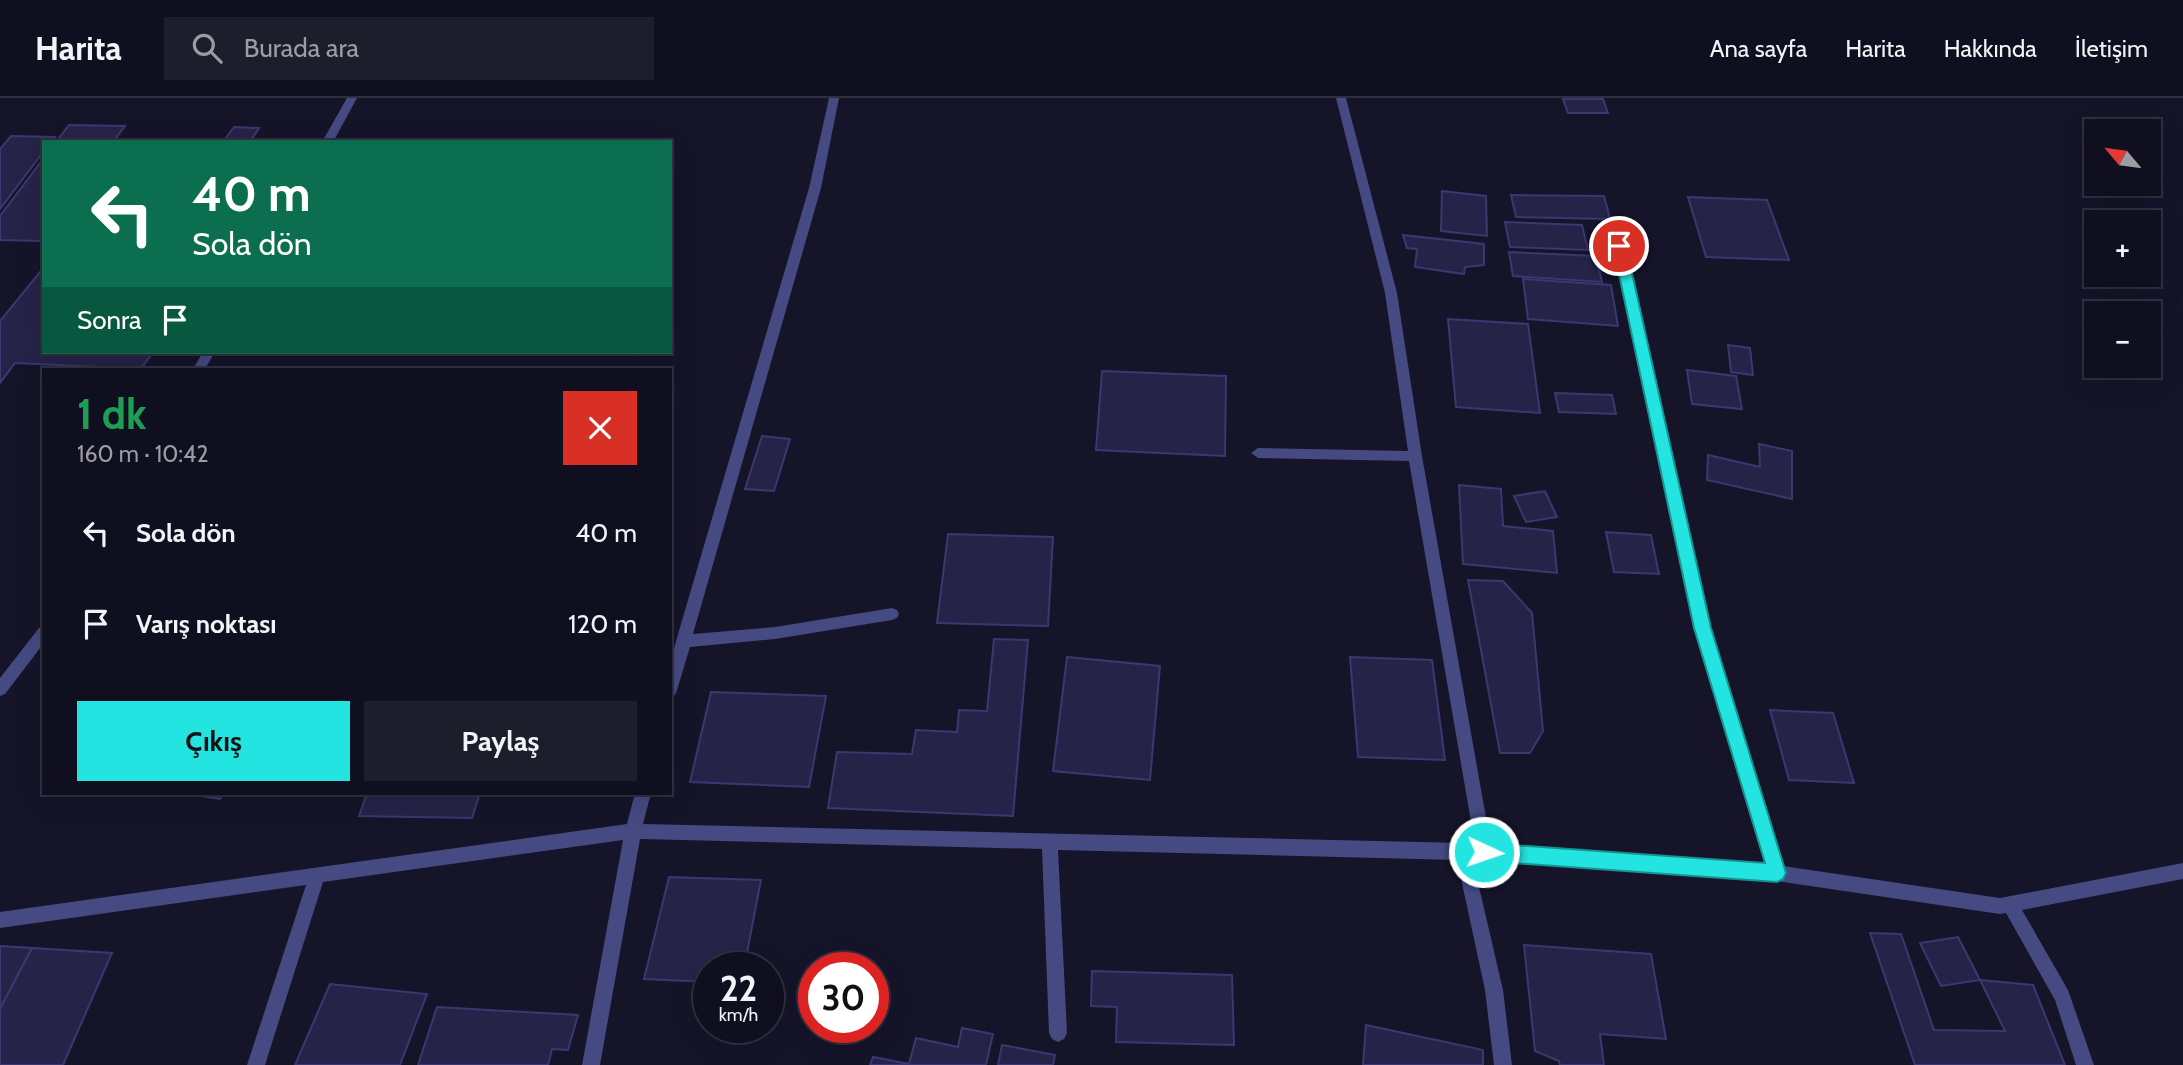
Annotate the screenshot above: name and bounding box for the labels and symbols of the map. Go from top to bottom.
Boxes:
north arrow [2084,119,2161,196]
pin [1589,216,1649,276]
position arrow [1447,815,1521,889]
speed limit sign: 30 [798,952,889,1043]

